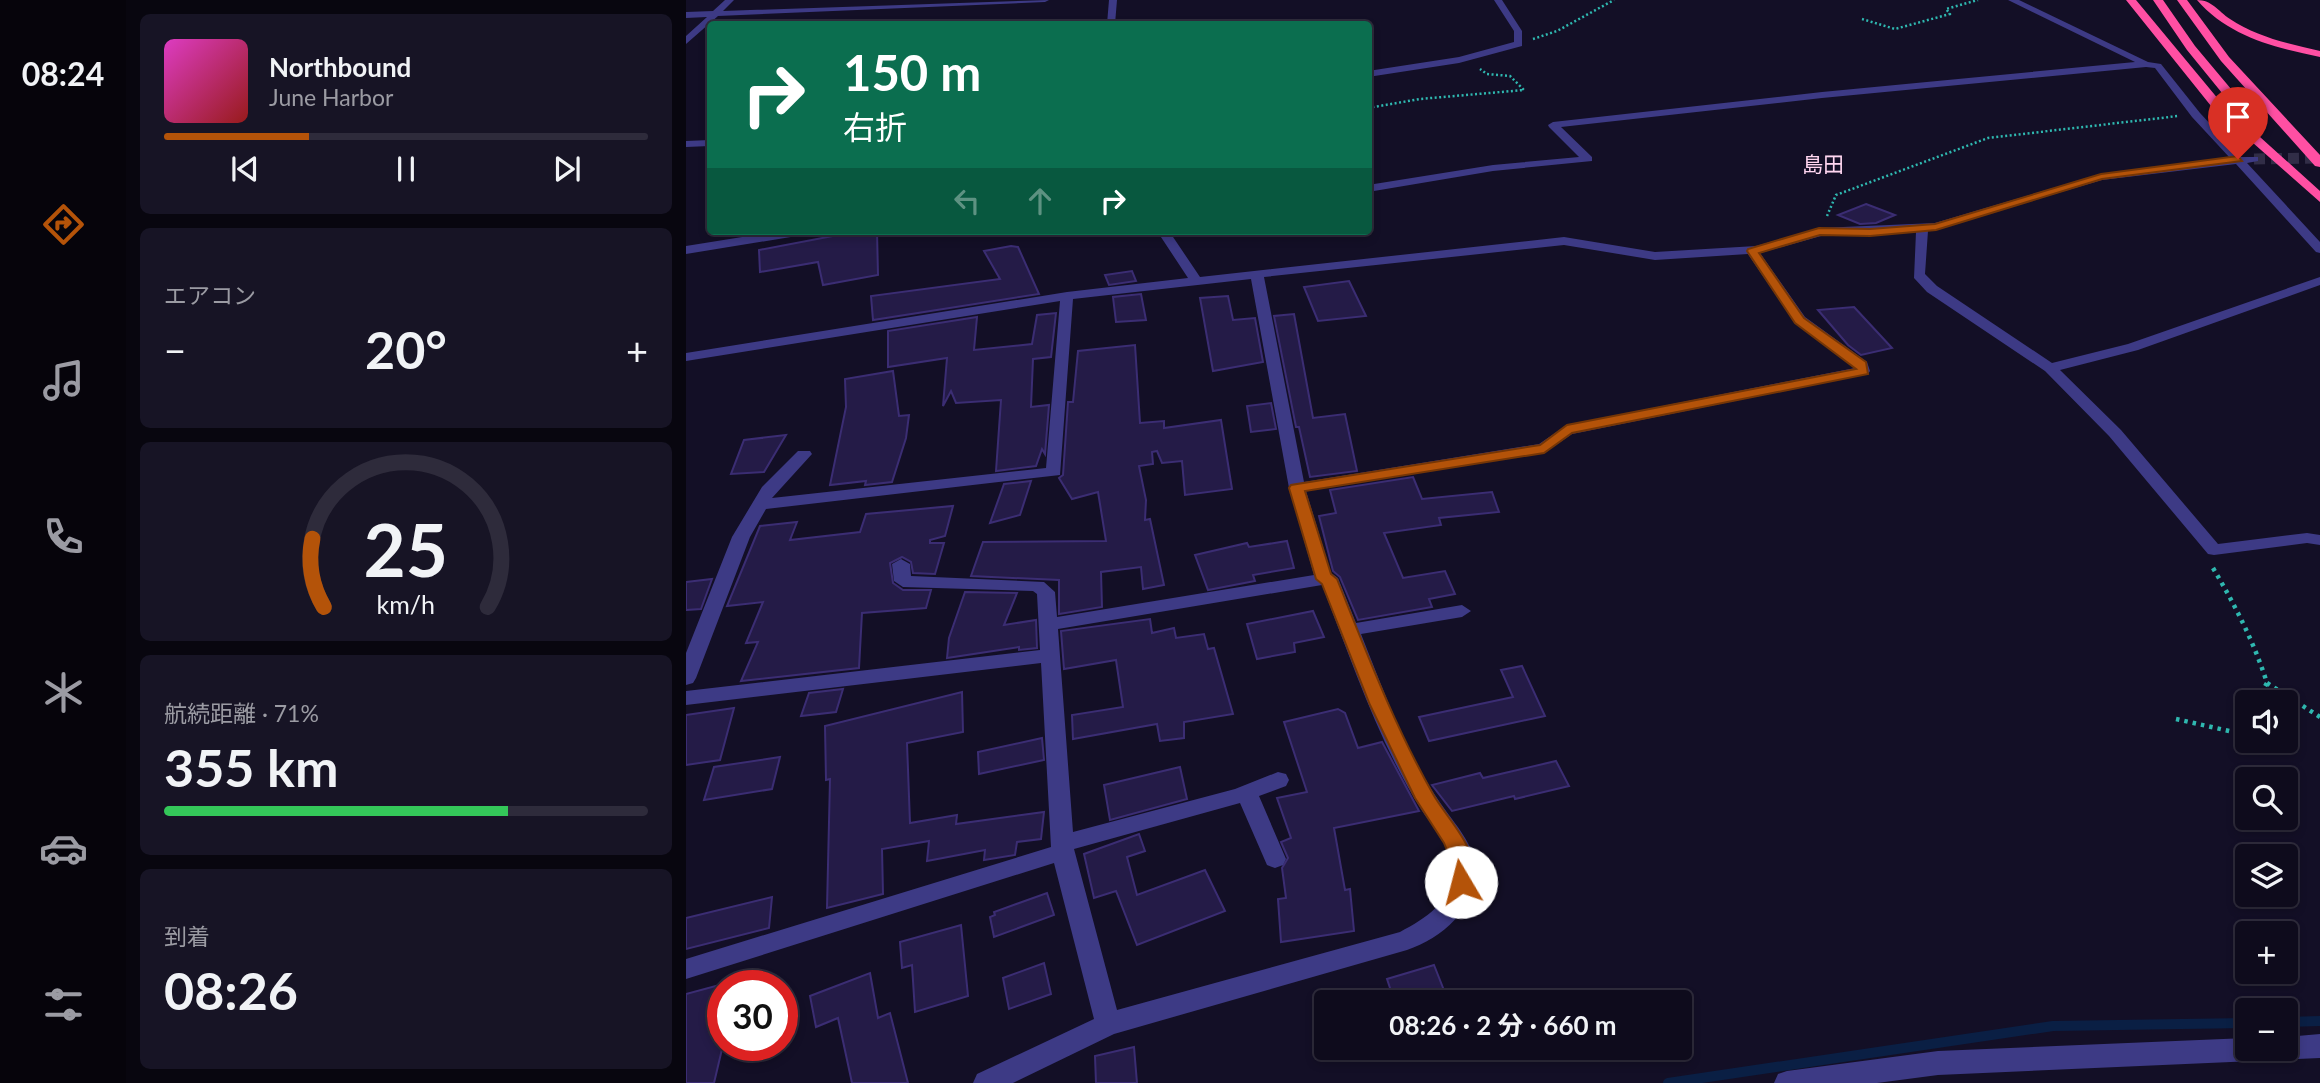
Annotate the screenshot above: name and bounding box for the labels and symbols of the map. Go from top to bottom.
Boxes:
pin [2208,87,2268,159]
district label: 島田 [1802,151,1844,176]
position arrow [1424,845,1498,919]
speed limit sign: 30 [707,970,798,1061]

